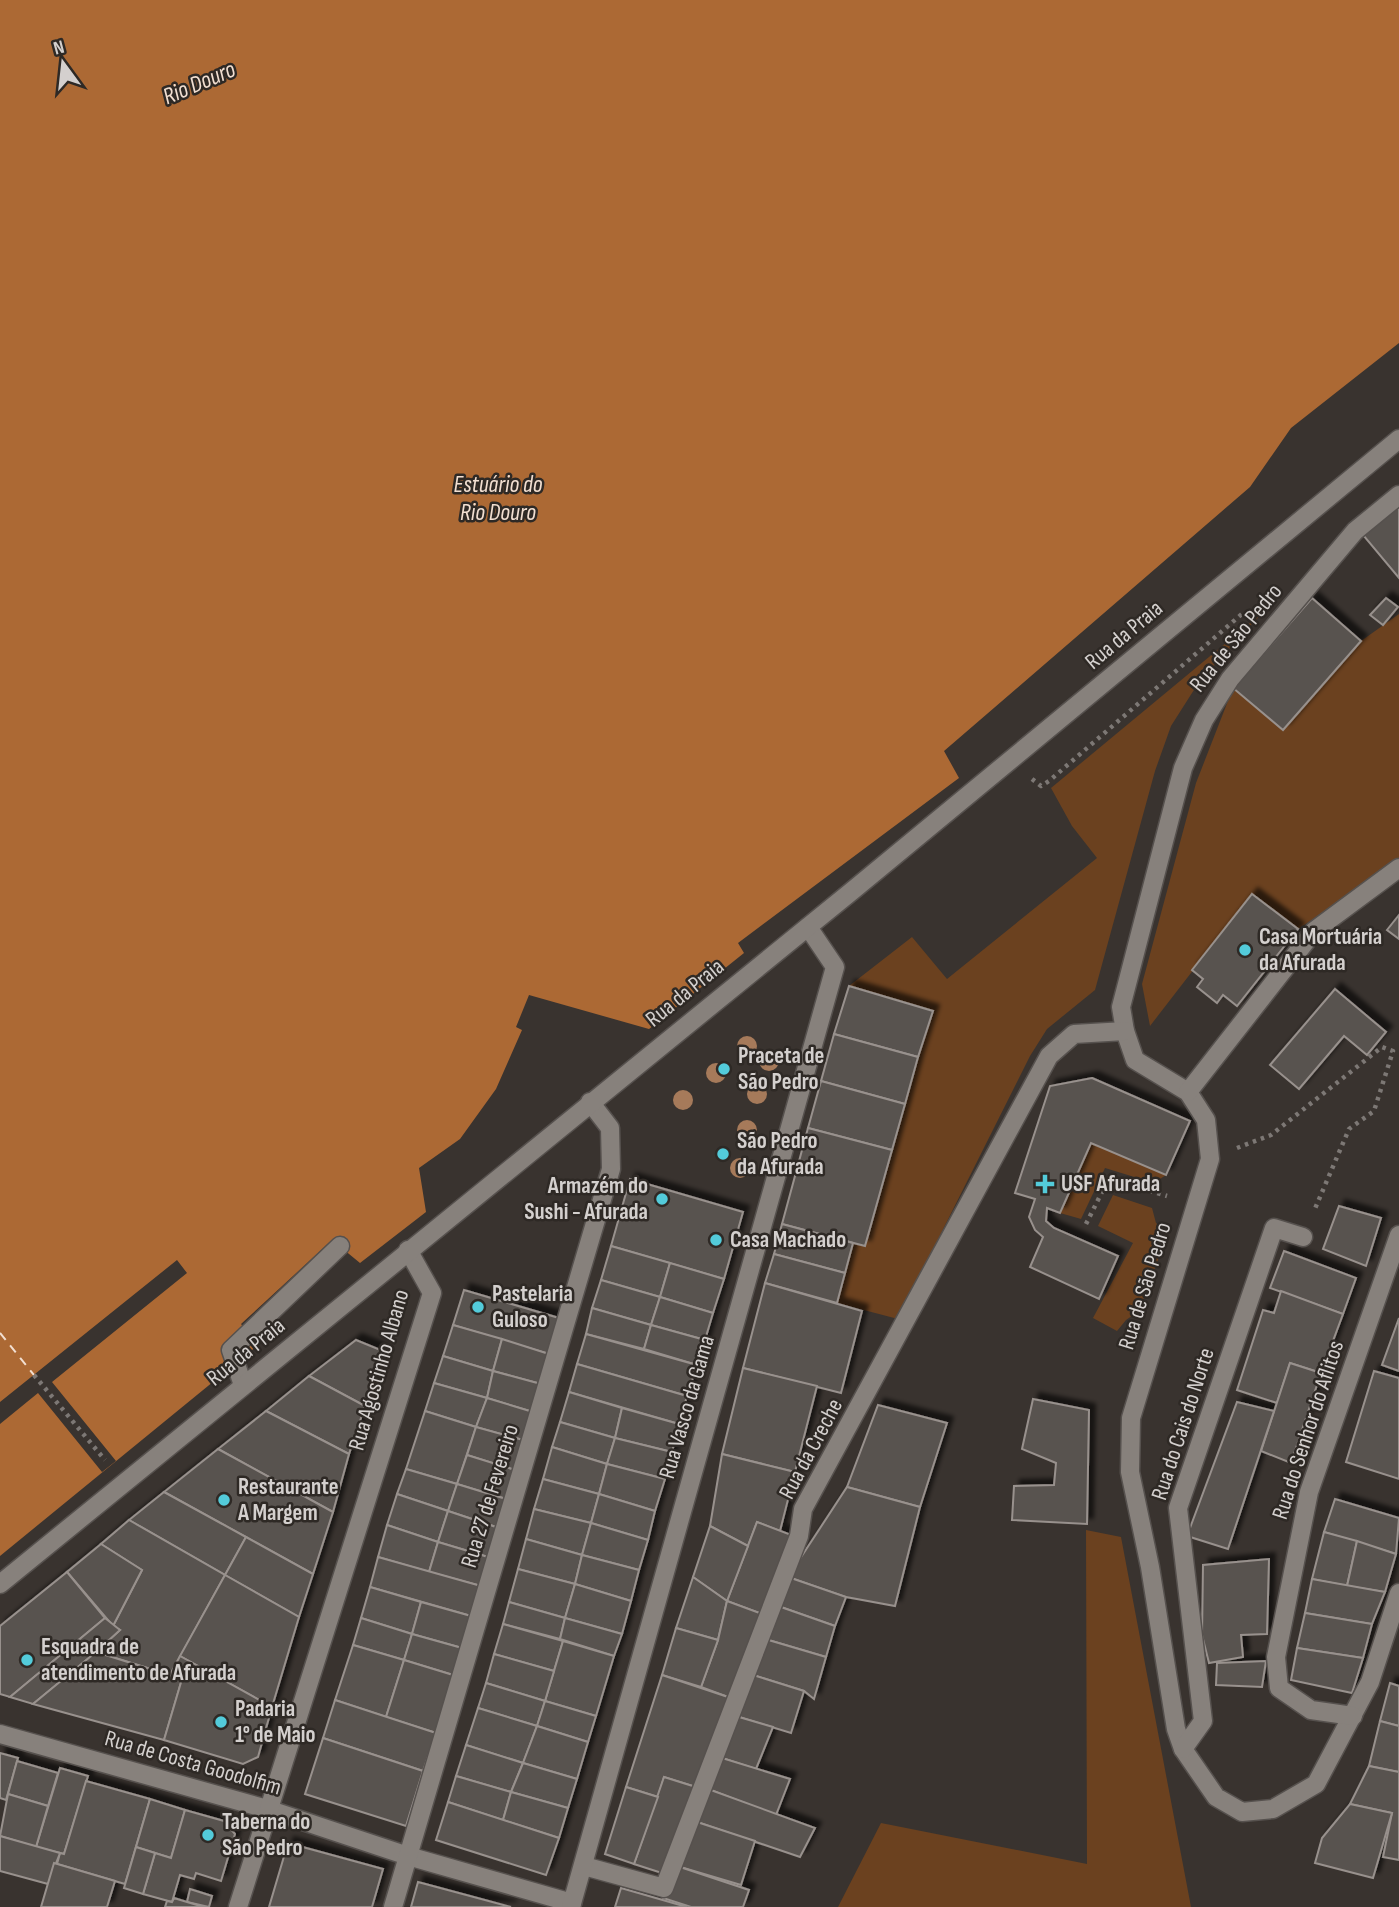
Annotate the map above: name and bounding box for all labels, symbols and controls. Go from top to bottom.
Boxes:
north arrow [28,28,98,98]
text: N [51,36,67,60]
water label: Rio Douro [158,55,240,111]
water label: Estuário do Rio Douro [453,470,543,527]
street label: Rua de São Pedro [1184,578,1288,698]
street label: Rua da Praia [1079,594,1169,676]
place label: Casa Mortuária da Afurada [1259,923,1382,977]
marker: Casa Mortuária da Afurada [1237,942,1253,958]
street label: Rua da Praia [640,953,730,1033]
place label: Praceta de São Pedro [738,1042,824,1096]
marker: Praceta de São Pedro [716,1061,732,1077]
place label: São Pedro da Afurada [737,1127,824,1181]
marker: São Pedro da Afurada [715,1146,731,1162]
place label: USF Afurada [1061,1170,1160,1198]
place label: Armazém do Sushi - Afurada [524,1172,648,1226]
marker: USF Afurada [1035,1174,1055,1194]
marker: Armazém do Sushi - Afurada [654,1191,670,1207]
street label: Rua de São Pedro [1112,1219,1178,1353]
place label: Casa Machado [730,1226,846,1254]
marker: Casa Machado [708,1232,724,1248]
place label: Pastelaria Guloso [492,1280,573,1334]
street label: Rua Agostinho Albano [343,1286,415,1454]
marker: Pastelaria Guloso [470,1299,486,1315]
street label: Rua da Praia [201,1312,291,1392]
street label: Rua Vasco da Gama [653,1332,721,1482]
street label: Rua do Senhor do Aflitos [1266,1337,1350,1523]
street label: Rua do Cais do Norte [1145,1344,1221,1504]
street label: Rua da Creche [773,1394,849,1504]
street label: Rua 27 de Fevereiro [455,1421,525,1571]
place label: Restaurante A Margem [237,1473,339,1527]
marker: Restaurante A Margem [216,1492,232,1508]
place label: Esquadra de atendimento de Afurada [41,1633,236,1687]
marker: Esquadra de atendimento de Afurada [19,1652,35,1668]
place label: Padaria 1° de Maio [235,1695,316,1749]
marker: Padaria 1° de Maio [213,1714,229,1730]
street label: Rua de Costa Goodolfim [102,1724,284,1802]
place label: Taberna do São Pedro [222,1808,310,1862]
marker: Taberna do São Pedro [200,1827,216,1843]

